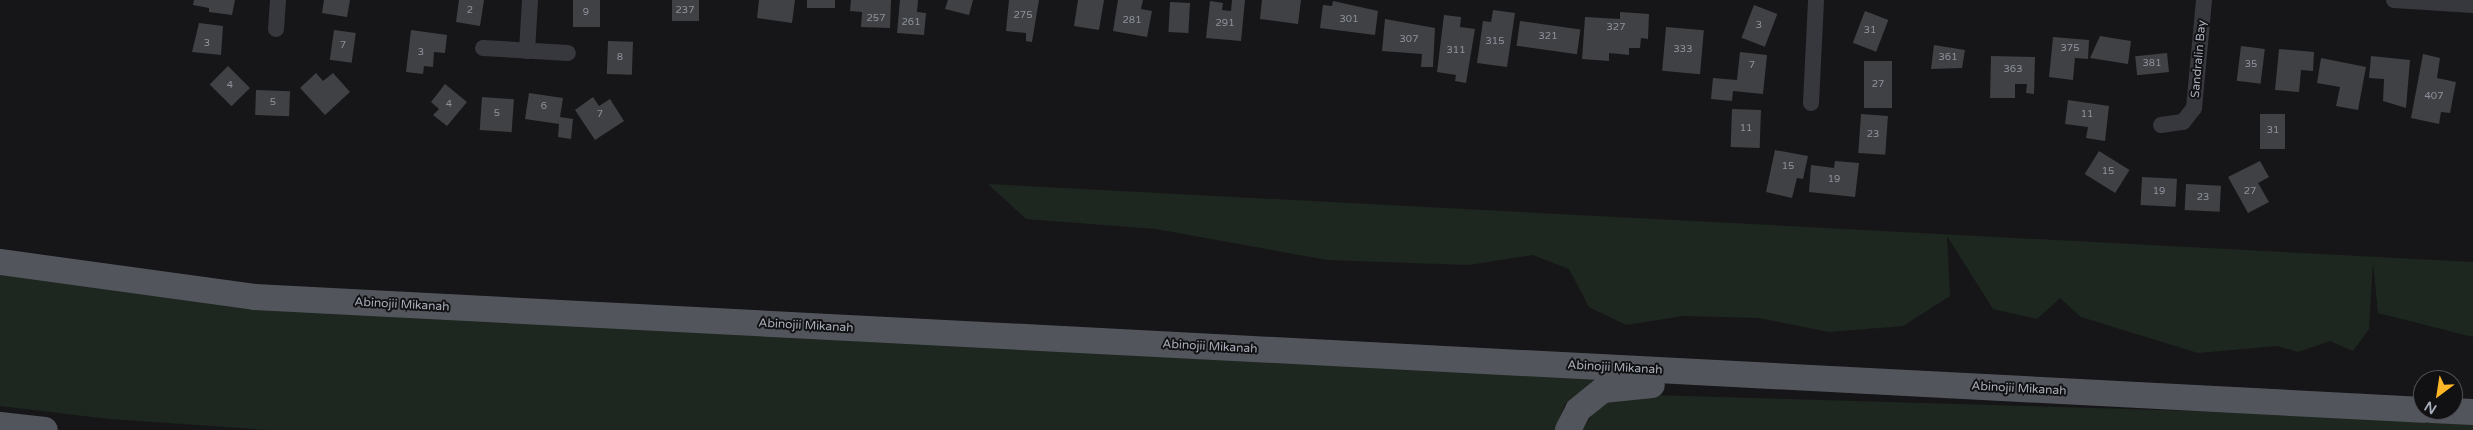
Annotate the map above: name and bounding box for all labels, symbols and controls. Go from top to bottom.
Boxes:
house number: 2 [467,5,473,17]
house number: 237 [676,5,694,17]
house number: 9 [583,7,589,19]
house number: 275 [1014,10,1032,22]
house number: 257 [867,13,885,25]
house number: 301 [1340,14,1358,26]
house number: 281 [1123,15,1141,27]
house number: 261 [902,17,920,29]
house number: 291 [1216,18,1234,30]
street label: Sandralin Bay [2188,19,2210,99]
house number: 3 [1756,20,1762,32]
house number: 327 [1607,22,1625,34]
house number: 31 [1864,25,1876,37]
house number: 321 [1539,31,1557,43]
house number: 307 [1400,34,1418,46]
house number: 315 [1486,36,1504,48]
house number: 3 [204,38,210,50]
house number: 7 [340,40,346,52]
house number: 375 [2061,43,2079,55]
house number: 333 [1674,44,1692,56]
house number: 311 [1447,45,1465,57]
house number: 3 [418,47,424,59]
house number: 8 [617,52,623,64]
house number: 361 [1939,52,1957,64]
house number: 381 [2143,58,2161,70]
house number: 35 [2245,59,2257,71]
house number: 7 [1749,60,1755,72]
house number: 363 [2004,64,2022,76]
house number: 27 [1872,79,1884,91]
house number: 4 [227,80,233,92]
house number: 407 [2425,91,2443,103]
house number: 5 [270,97,276,109]
house number: 4 [446,99,452,111]
house number: 6 [541,101,547,113]
house number: 5 [494,108,500,120]
house number: 7 [597,109,603,121]
house number: 11 [2081,109,2093,121]
house number: 11 [1740,123,1752,135]
house number: 31 [2267,125,2279,137]
house number: 23 [1867,129,1879,141]
house number: 15 [1782,161,1794,173]
house number: 15 [2102,166,2114,178]
house number: 19 [1828,174,1840,186]
house number: 19 [2153,186,2165,198]
house number: 27 [2244,186,2256,198]
house number: 23 [2197,192,2209,204]
street label: Abinojii Mikanah [354,295,450,315]
street label: Abinojii Mikanah [758,316,854,336]
street label: Abinojii Mikanah [1162,337,1258,357]
street label: Abinojii Mikanah [1567,358,1663,378]
north arrow [2413,370,2463,420]
street label: Abinojii Mikanah [1971,379,2067,399]
text: N [2421,397,2440,418]

